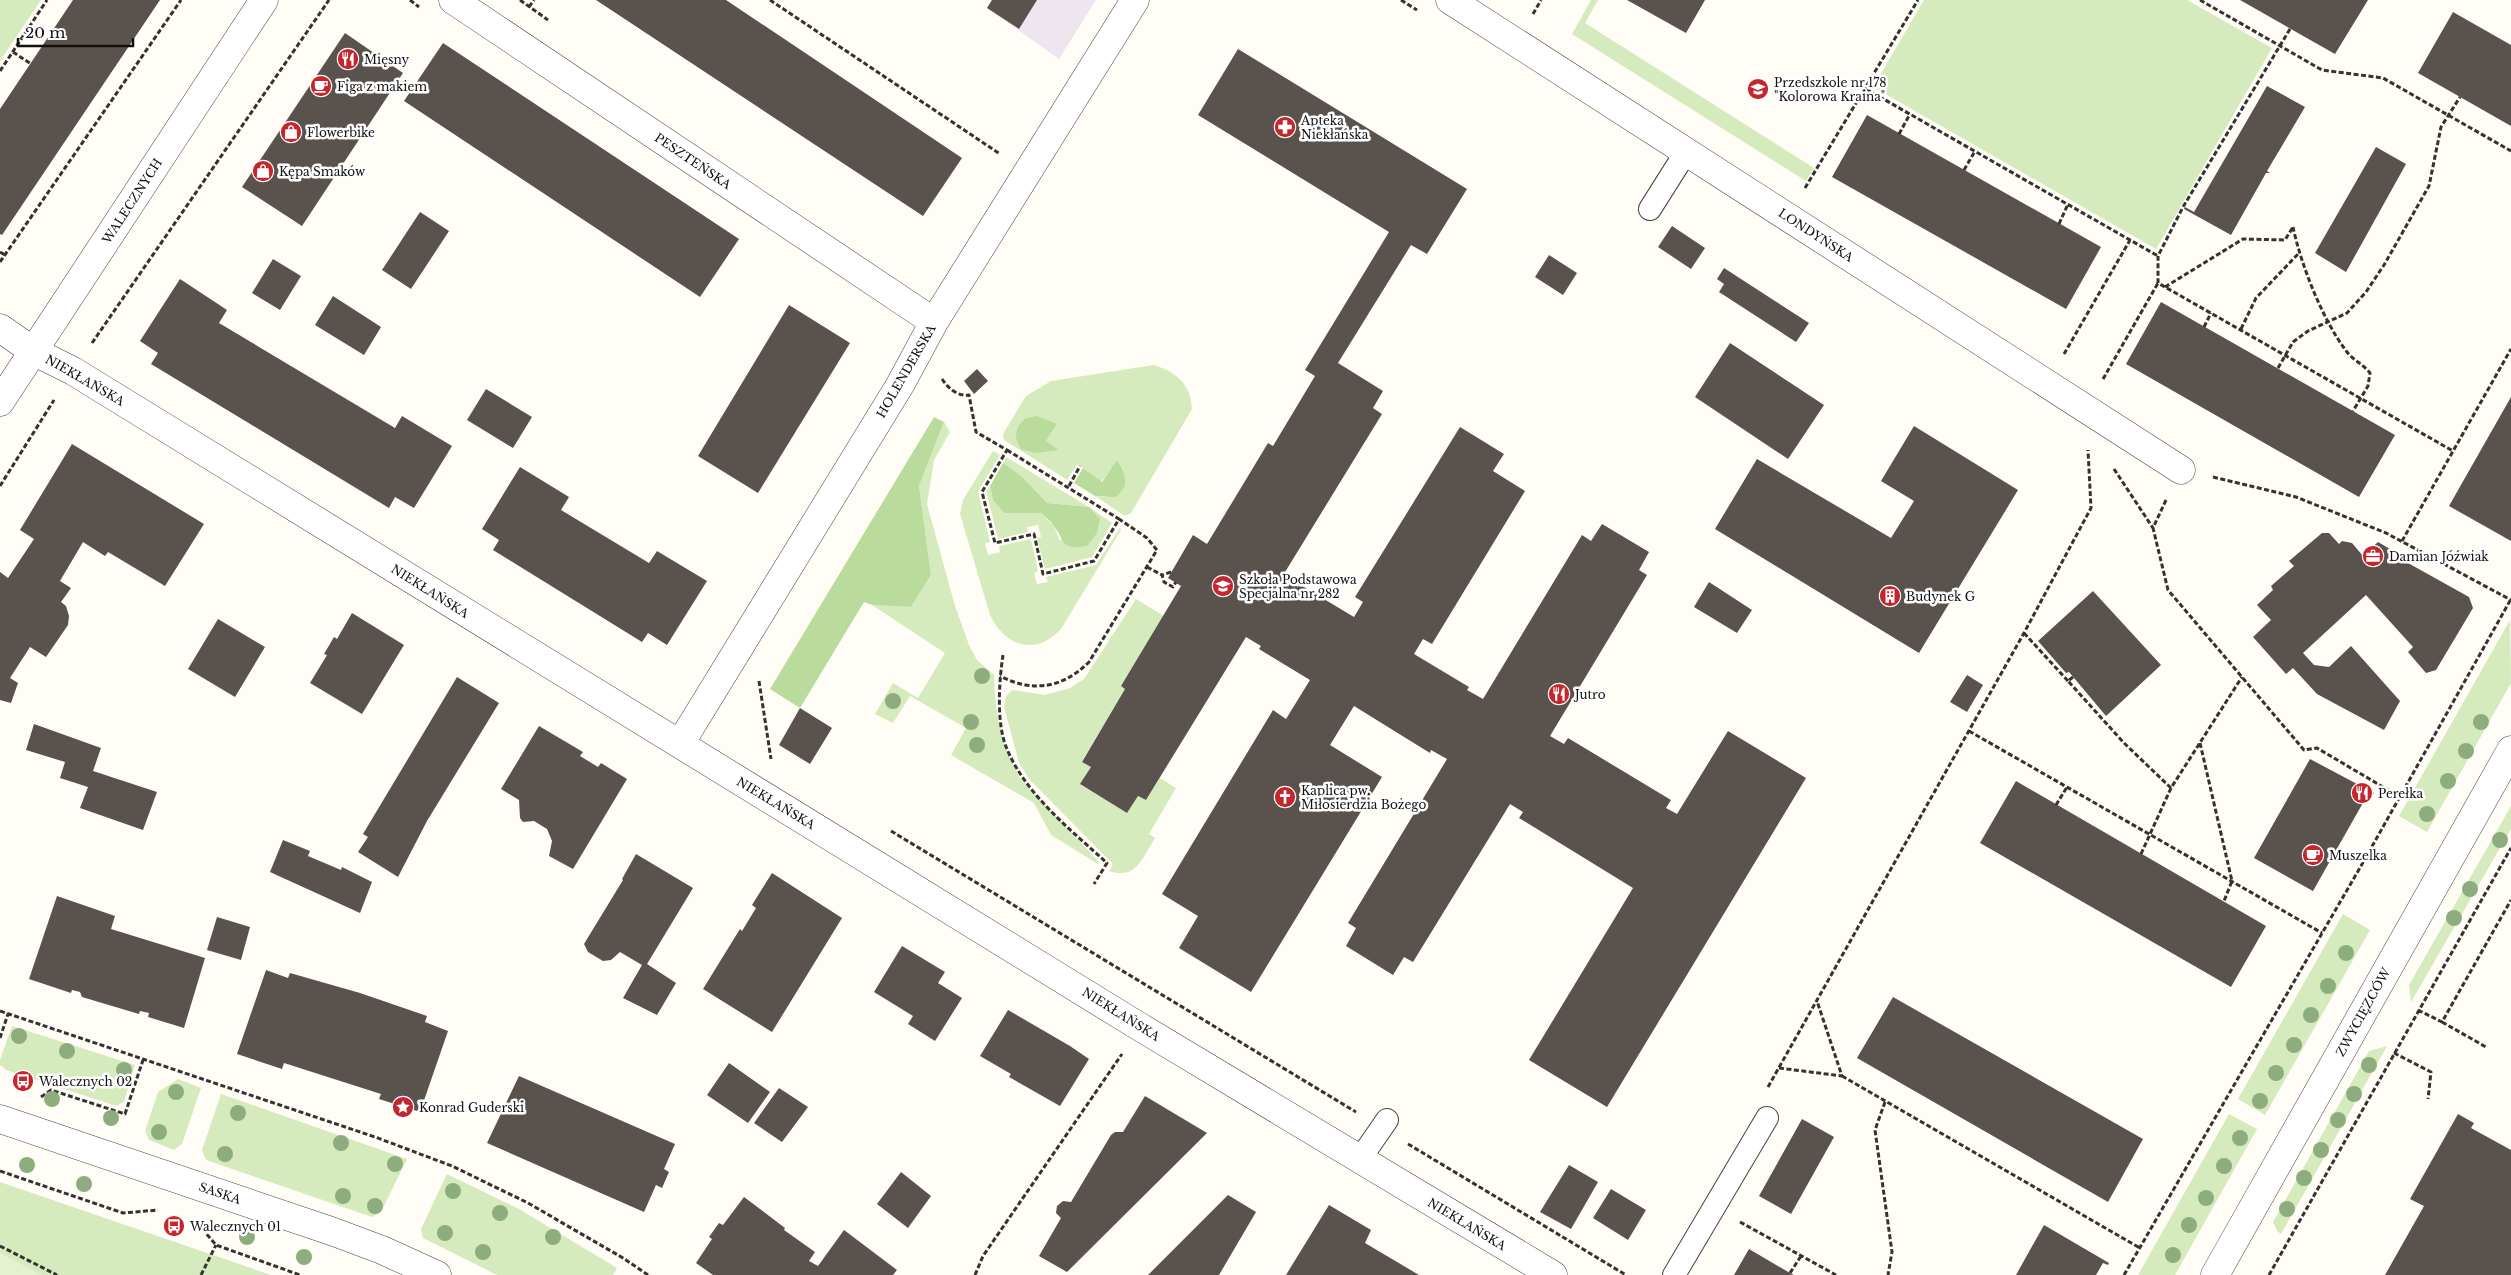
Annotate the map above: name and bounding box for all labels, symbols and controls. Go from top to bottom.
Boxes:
scale bar [18,15,132,47]
text: 20 m [25,23,65,42]
restaurant icon: Mięsny [336,47,360,71]
place label: Mięsny [364,52,410,67]
cafe icon: Figa z makiem [309,74,333,98]
place label: Przedszkole nr 178 "Kolorowa Kraina" [1774,75,1887,104]
school or university icon: Przedszkole nr 178 "Kolorowa Kraina" [1746,77,1770,101]
place label: Figa z makiem [337,79,427,94]
place label: Apteka Niekłańska [1300,113,1369,142]
pharmacy icon: Apteka Niekłańska [1273,115,1297,139]
shop icon: Flowerbike [279,120,303,144]
place label: Flowerbike [307,125,375,140]
street label: PESZTEŃSKA [652,129,735,193]
street label: WALECZNYCH [98,156,165,247]
shop icon: Kępa Smaków [251,159,275,183]
place label: Kępa Smaków [279,164,366,179]
street label: LONDYŃSKA [1776,204,1858,265]
street label: HOLENDERSKA [873,321,939,420]
street label: NIEKŁAŃSKA [43,350,128,409]
office icon: Damian Jóźwiak [2361,544,2385,568]
place label: Damian Jóźwiak [2389,549,2489,564]
street label: NIEKŁAŃSKA [388,560,473,621]
place label: Szkoła Podstawowa Specjalna nr 282 [1239,572,1357,601]
school or university icon: Szkoła Podstawowa Specjalna nr 282 [1211,574,1235,598]
building icon: Budynek G [1878,584,1902,608]
place label: Budynek G [1906,589,1976,604]
restaurant icon: Jutro [1547,682,1571,706]
place label: Jutro [1573,687,1606,702]
street label: NIEKŁAŃSKA [734,773,819,833]
restaurant icon: Perełka [2350,781,2374,805]
place label: Kaplica pw. Miłosierdzia Bożego [1301,783,1426,812]
church icon: Kaplica pw. Miłosierdzia Bożego [1273,785,1297,809]
place label: Perełka [2378,786,2424,801]
cafe icon: Muszelka [2301,843,2325,867]
place label: Muszelka [2329,848,2387,863]
street label: ZWYCIĘZCÓW [2332,964,2394,1059]
street label: NIEKŁAŃSKA [1079,983,1164,1044]
bus stop icon: Walecznych 02 [11,1069,35,1093]
place label: Walecznych 02 [38,1074,132,1089]
place icon: Konrad Guderski [391,1095,415,1119]
place label: Konrad Guderski [419,1100,524,1115]
street label: SASKA [197,1179,244,1207]
street label: NIEKŁAŃSKA [1425,1194,1510,1254]
bus stop icon: Walecznych 01 [162,1214,186,1238]
place label: Walecznych 01 [189,1219,281,1234]

